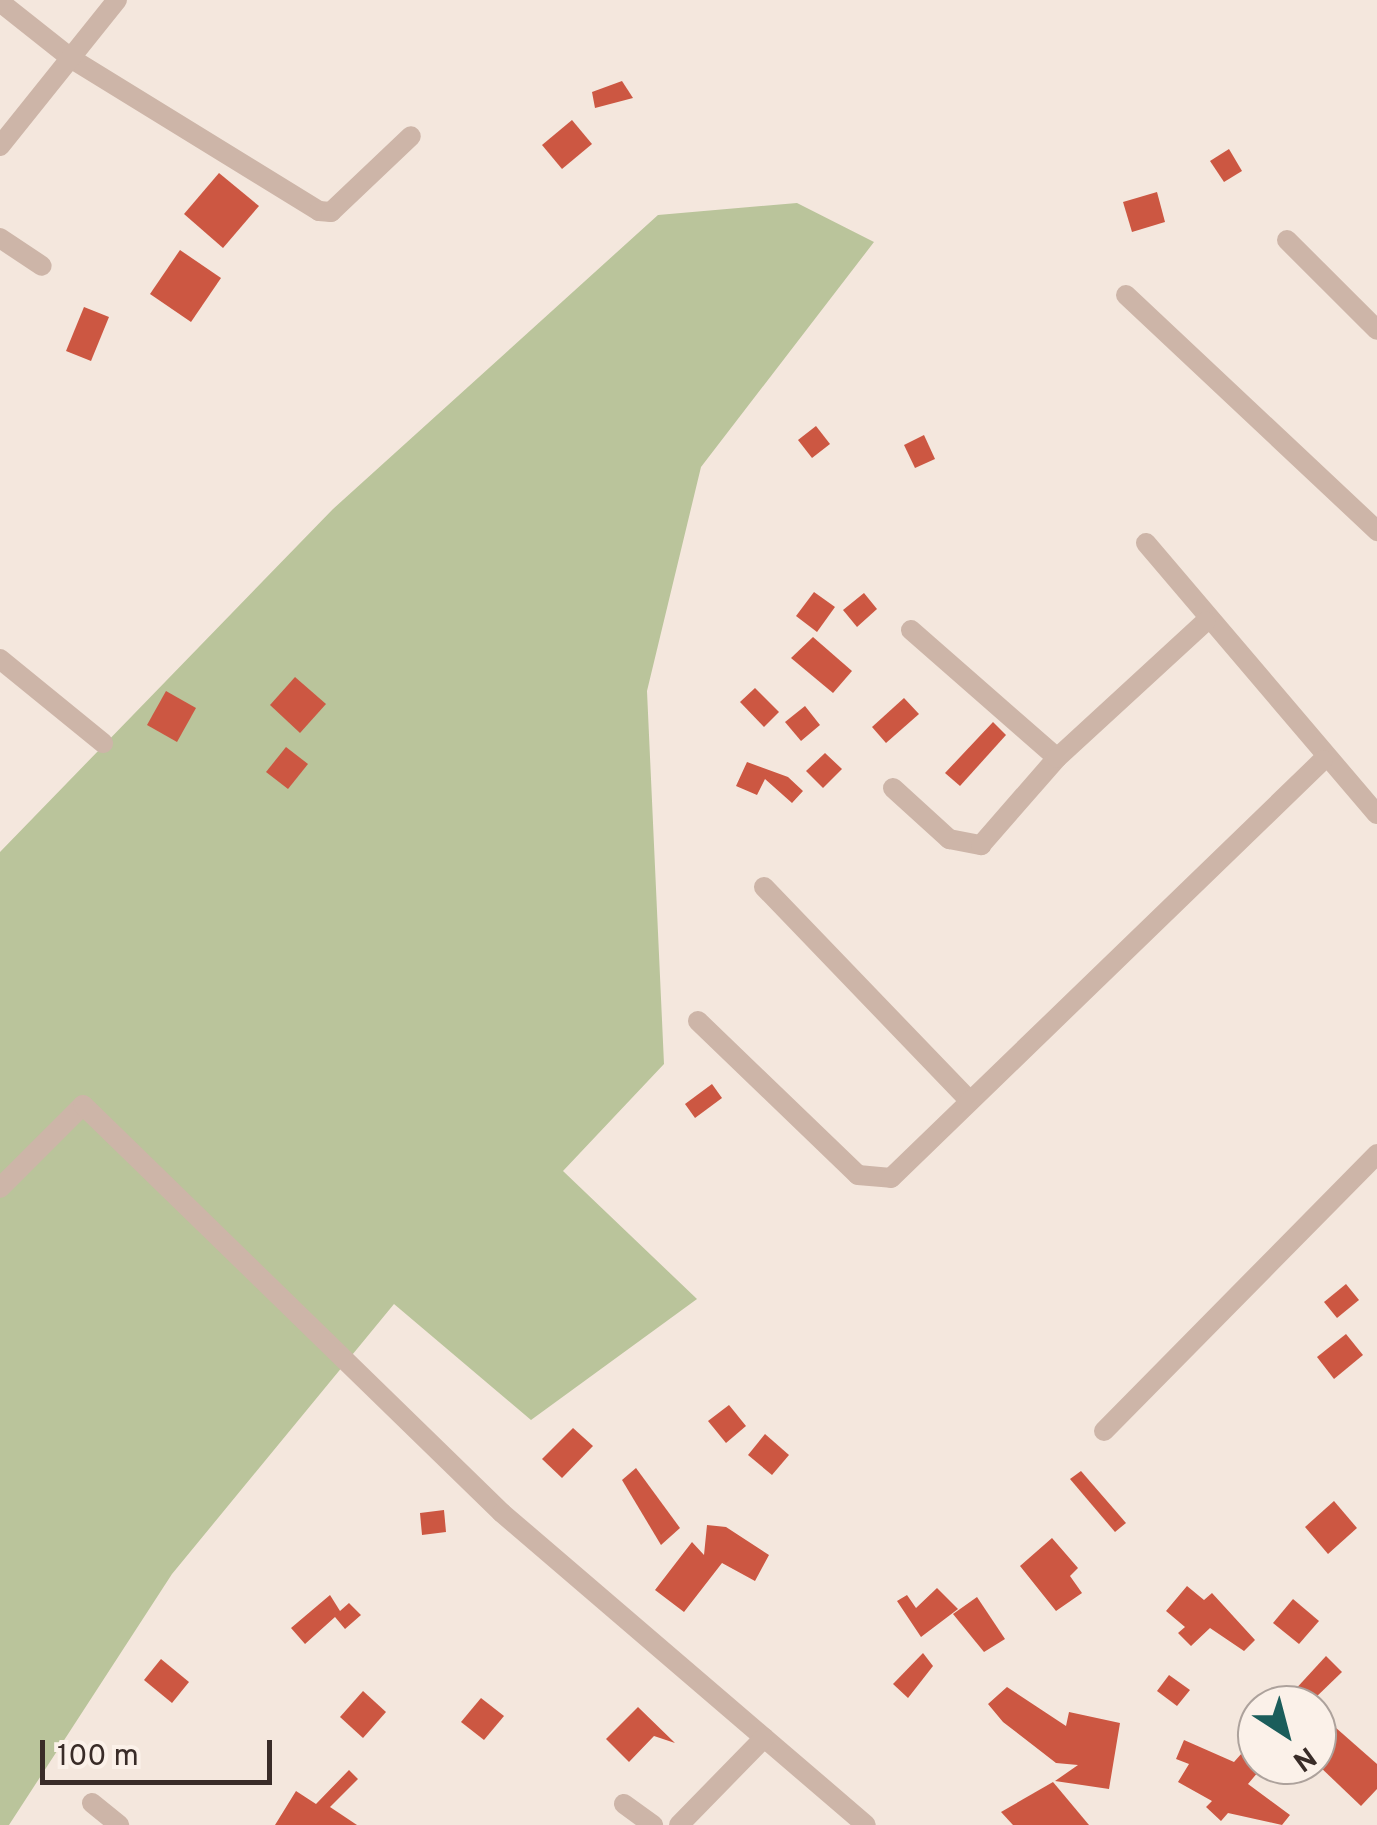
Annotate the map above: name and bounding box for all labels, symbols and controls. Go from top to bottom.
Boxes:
north arrow [1237,1685,1337,1785]
scale bar [45,1720,278,1782]
text: N [1285,1737,1322,1778]
text: 100 m [57,1739,139,1776]

